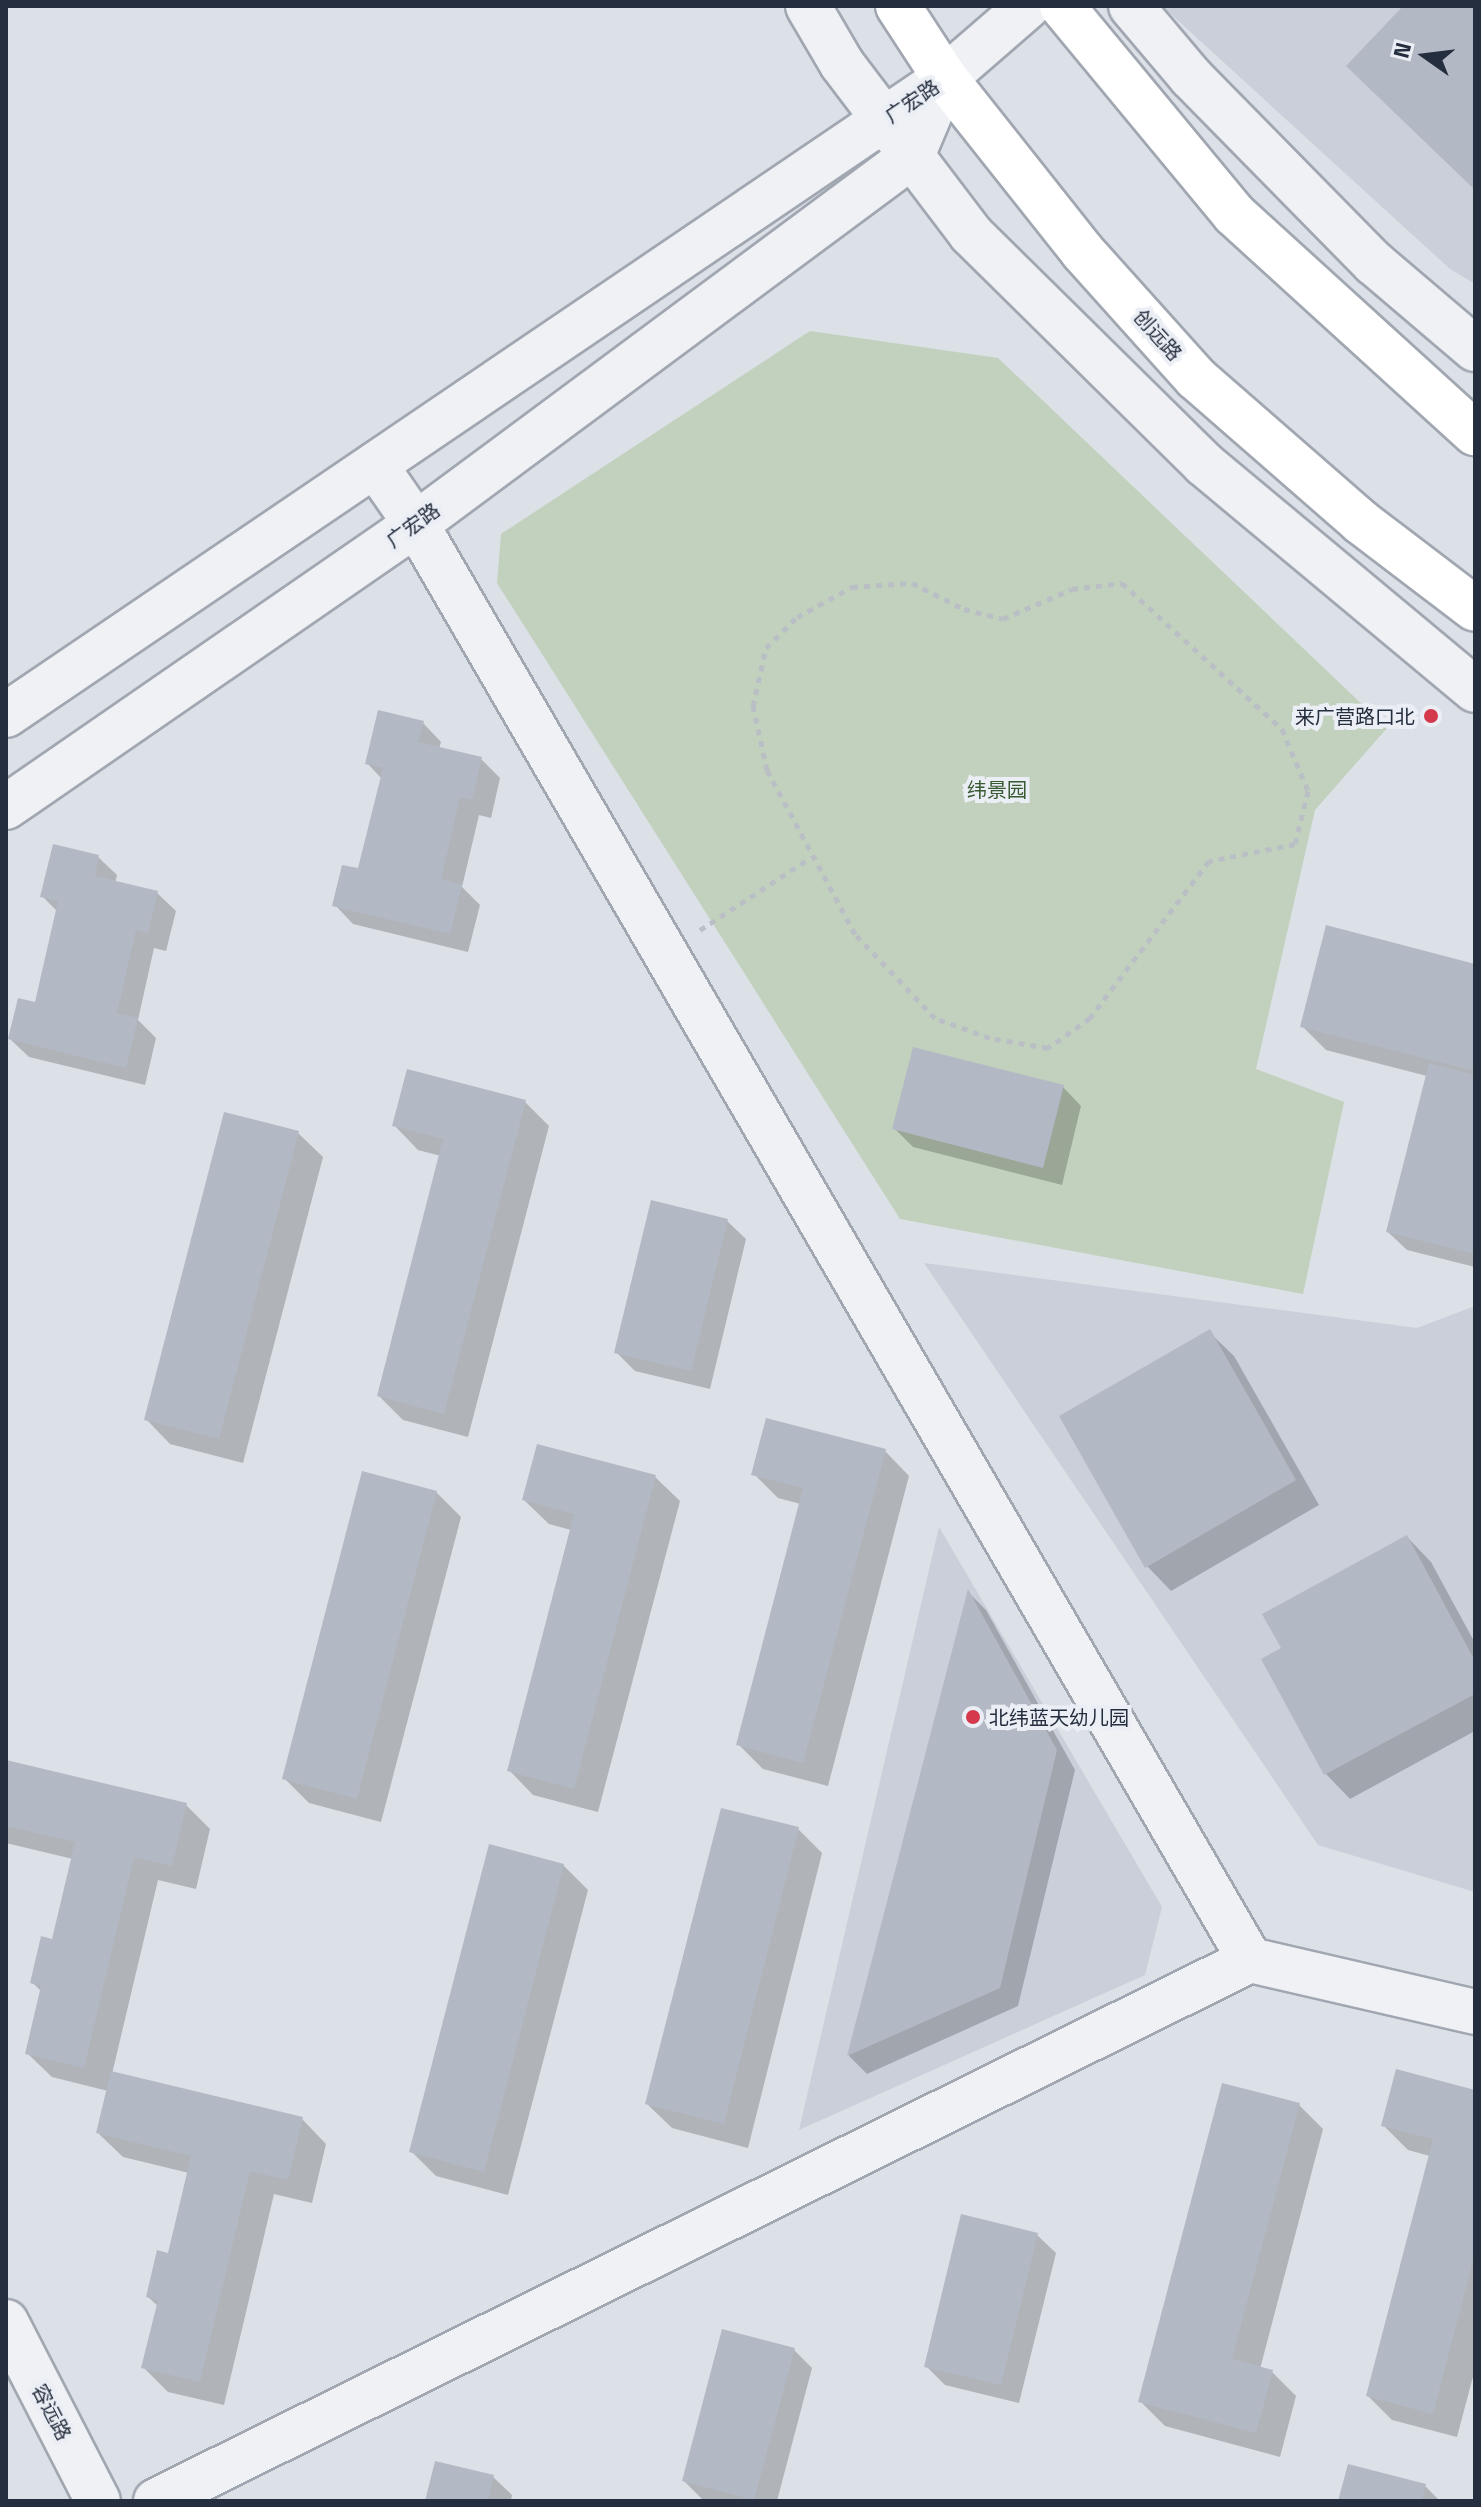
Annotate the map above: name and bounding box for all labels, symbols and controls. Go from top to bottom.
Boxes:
north arrow [1385,16,1465,96]
text: N [1383,39,1420,62]
street label: 广宏路 [880,74,944,128]
street label: 创远路 [1129,305,1187,365]
street label: 广宏路 [382,498,444,552]
place label: 来广营路口北 [1295,704,1415,728]
marker: 来广营路口北 [1422,707,1440,725]
park label: 纬景园 [967,777,1027,801]
place label: 北纬蓝天幼儿园 [989,1705,1129,1729]
marker: 北纬蓝天幼儿园 [964,1708,982,1726]
street label: 容远路 [28,2380,76,2444]

